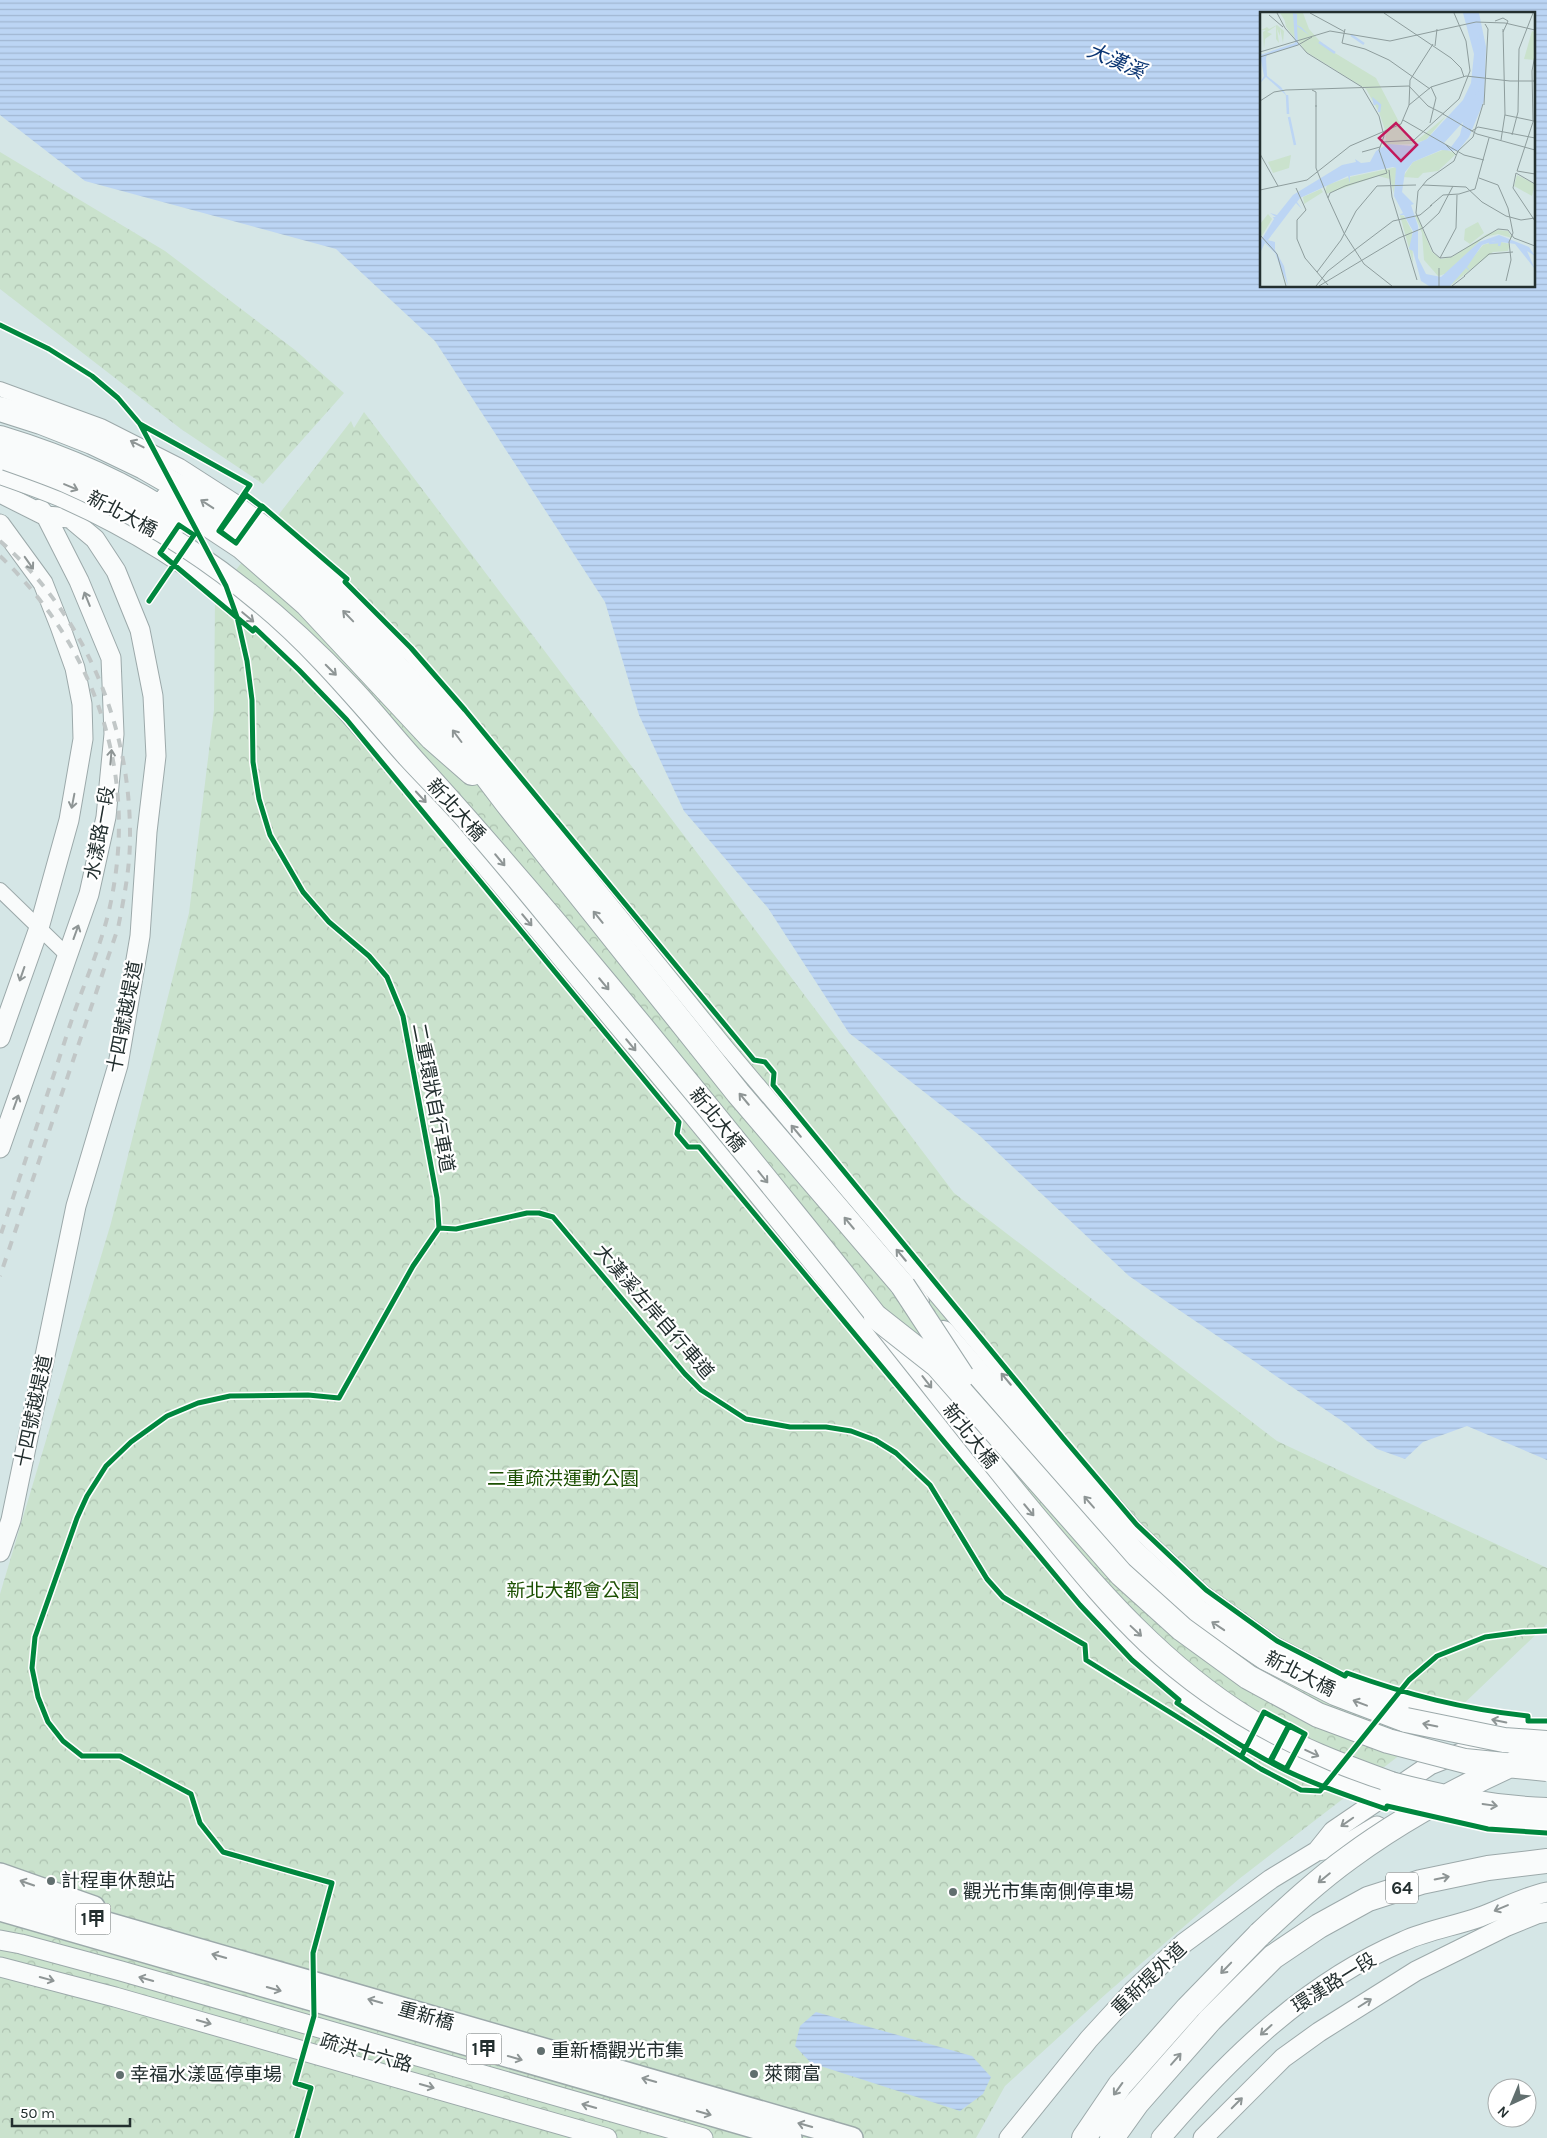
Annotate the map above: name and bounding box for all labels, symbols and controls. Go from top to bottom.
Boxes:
inset map [1260,12,1534,288]
water label: 大漢溪 [1084,39,1151,84]
one-way arrow [129,439,144,449]
one-way arrow [63,483,78,493]
street label: 新北大橋 [83,486,161,542]
one-way arrow [201,499,215,509]
one-way arrow [24,556,34,570]
one-way arrow [82,592,91,607]
one-way arrow [341,610,354,622]
one-way arrow [242,611,255,622]
one-way arrow [325,664,337,676]
one-way arrow [451,730,462,743]
one-way arrow [107,749,116,765]
street label: 新北大橋 [422,774,490,846]
street label: 水漾路一段 [81,784,119,882]
one-way arrow [415,791,427,804]
one-way arrow [67,793,77,809]
one-way arrow [494,853,506,866]
one-way arrow [593,911,604,924]
one-way arrow [521,914,533,927]
one-way arrow [72,925,81,941]
street label: 十四號越堤道 [103,959,147,1075]
one-way arrow [17,965,27,981]
one-way arrow [599,978,610,991]
street label: 二重環狀自行車道 [408,1021,458,1175]
one-way arrow [625,1038,636,1051]
street label: 新北大橋 [685,1084,749,1156]
one-way arrow [738,1092,749,1105]
one-way arrow [12,1095,22,1111]
one-way arrow [791,1124,802,1137]
one-way arrow [758,1170,769,1183]
one-way arrow [843,1216,855,1229]
street label: 大漢溪左岸自行車道 [590,1240,718,1384]
one-way arrow [896,1248,907,1261]
street label: 十四號越堤道 [11,1353,57,1469]
one-way arrow [1001,1373,1012,1386]
one-way arrow [922,1376,933,1389]
street label: 新北大橋 [938,1399,1002,1473]
park label: 二重疏洪運動公園 [487,1468,639,1490]
one-way arrow [1083,1495,1094,1508]
one-way arrow [1023,1503,1034,1516]
park label: 新北大都會公園 [506,1580,640,1602]
one-way arrow [1211,1621,1225,1631]
one-way arrow [1130,1625,1143,1637]
street label: 新北大橋 [1261,1647,1339,1701]
one-way arrow [1353,1698,1368,1707]
one-way arrow [1491,1716,1507,1726]
one-way arrow [1422,1720,1438,1729]
one-way arrow [1304,1749,1319,1759]
one-way arrow [1481,1801,1497,1811]
one-way arrow [1340,1817,1354,1827]
place label: 計程車休憩站 [61,1870,175,1892]
one-way arrow [1318,1872,1331,1883]
road number: 64 [1386,1872,1418,1904]
one-way arrow [1433,1872,1449,1882]
marker: 計程車休憩站 [45,1875,57,1887]
one-way arrow [20,1878,36,1887]
place label: 觀光市集南側停車場 [963,1881,1134,1903]
marker: 觀光市集南側停車場 [947,1886,959,1898]
road number: 1甲 [76,1904,110,1935]
one-way arrow [1494,1904,1509,1913]
street label: 重新堤外道 [1107,1938,1191,2020]
street label: 環漢路一段 [1288,1948,1380,2018]
one-way arrow [212,1951,228,1961]
one-way arrow [1220,1962,1232,1975]
one-way arrow [139,1973,155,1983]
one-way arrow [39,1975,55,1984]
one-way arrow [266,1984,282,1994]
one-way arrow [368,1996,384,2005]
street label: 重新橋 [396,1998,456,2034]
one-way arrow [1357,1998,1371,2008]
one-way arrow [195,2018,211,2028]
one-way arrow [1260,2024,1273,2036]
street label: 疏洪十六路 [317,2029,415,2077]
road number: 1甲 [466,2034,502,2064]
place label: 重新橋觀光市集 [551,2040,684,2062]
marker: 重新橋觀光市集 [535,2045,547,2057]
one-way arrow [1170,2053,1181,2066]
one-way arrow [506,2054,522,2064]
place label: 萊爾富 [764,2063,821,2085]
place label: 幸福水漾區停車場 [130,2064,282,2086]
marker: 萊爾富 [748,2068,760,2080]
marker: 幸福水漾區停車場 [114,2069,126,2081]
one-way arrow [642,2074,658,2084]
north arrow [1487,2078,1537,2128]
one-way arrow [419,2082,435,2092]
one-way arrow [1112,2082,1123,2095]
scale bar [12,2096,130,2128]
one-way arrow [1231,2097,1243,2109]
one-way arrow [581,2100,597,2110]
text: N [1494,2102,1513,2122]
text: 50 m [20,2104,55,2122]
one-way arrow [696,2108,712,2118]
one-way arrow [798,2119,814,2129]

